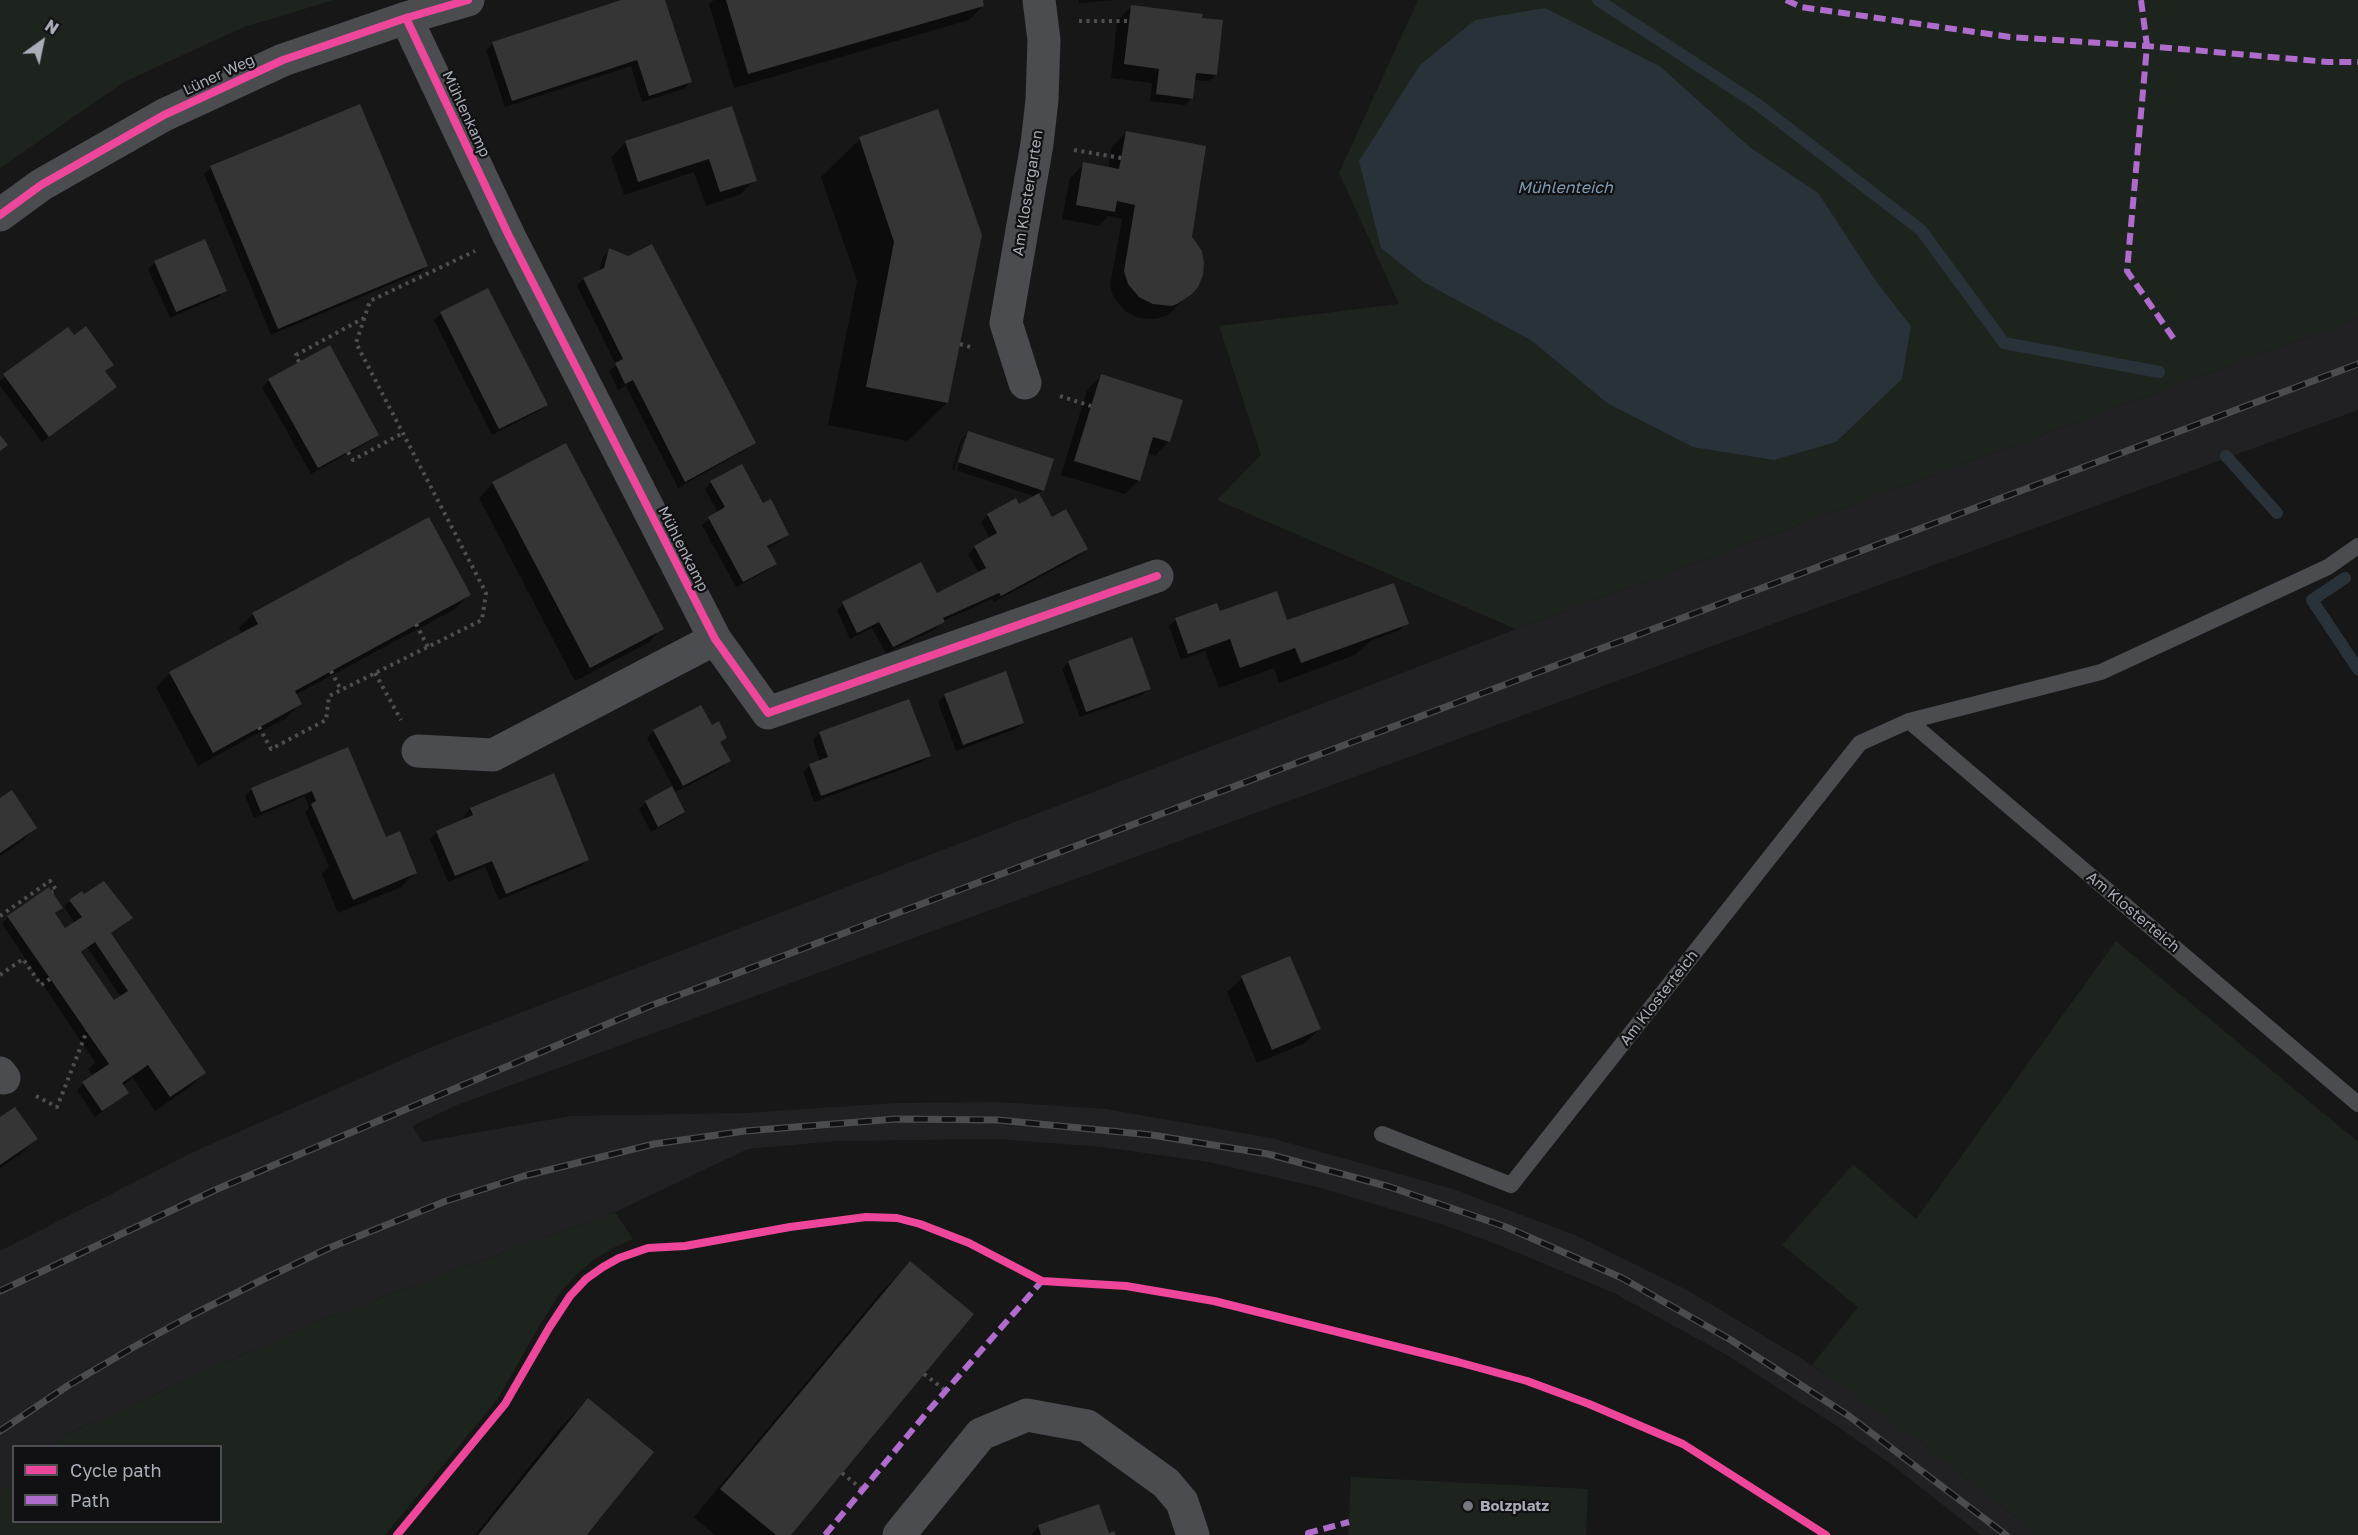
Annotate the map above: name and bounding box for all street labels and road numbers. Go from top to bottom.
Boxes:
street label: Lüner Weg [180,51,258,99]
street label: Mühlenkamp [438,68,494,160]
street label: Am Klostergarten [1009,129,1047,257]
street label: Mühlenkamp [654,503,712,595]
street label: Am Klosterteich [2083,868,2183,956]
street label: Am Klosterteich [1616,947,1702,1049]

